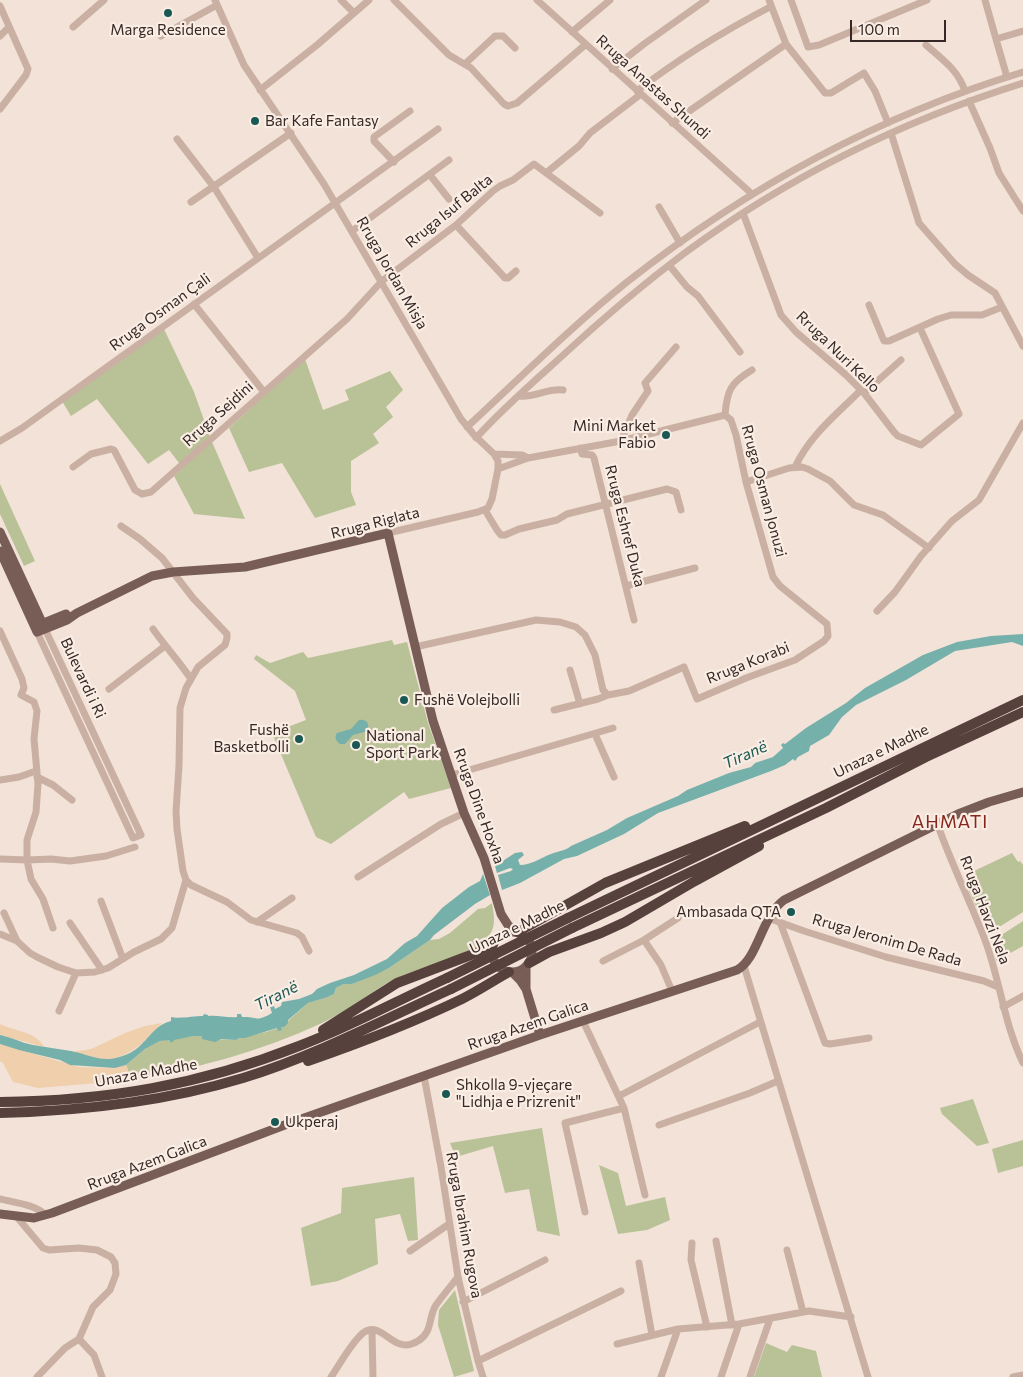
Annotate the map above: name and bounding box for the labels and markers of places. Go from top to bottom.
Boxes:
marker: Marga Residence [162,7,174,19]
place label: Marga Residence [110,21,226,39]
place label: Bar Kafe Fantasy [265,112,379,130]
marker: Bar Kafe Fantasy [249,115,261,127]
place label: Mini Market Fabio [573,417,656,452]
marker: Mini Market Fabio [660,429,672,441]
place label: Fushë Volejbolli [414,691,520,709]
marker: Fushë Volejbolli [398,694,410,706]
place label: Fushë Basketbolli [214,721,289,756]
place label: National Sport Park [366,727,439,762]
marker: Fushë Basketbolli [293,733,305,745]
marker: National Sport Park [350,739,362,751]
place label: Ambasada QTA [676,903,781,921]
marker: Ambasada QTA [785,906,797,918]
place label: Shkolla 9-vjeçare "Lidhja e Prizrenit" [456,1076,581,1111]
marker: Shkolla 9-vjeçare "Lidhja e Prizrenit" [440,1088,452,1100]
place label: Ukperaj [285,1113,338,1131]
marker: Ukperaj [269,1116,281,1128]

